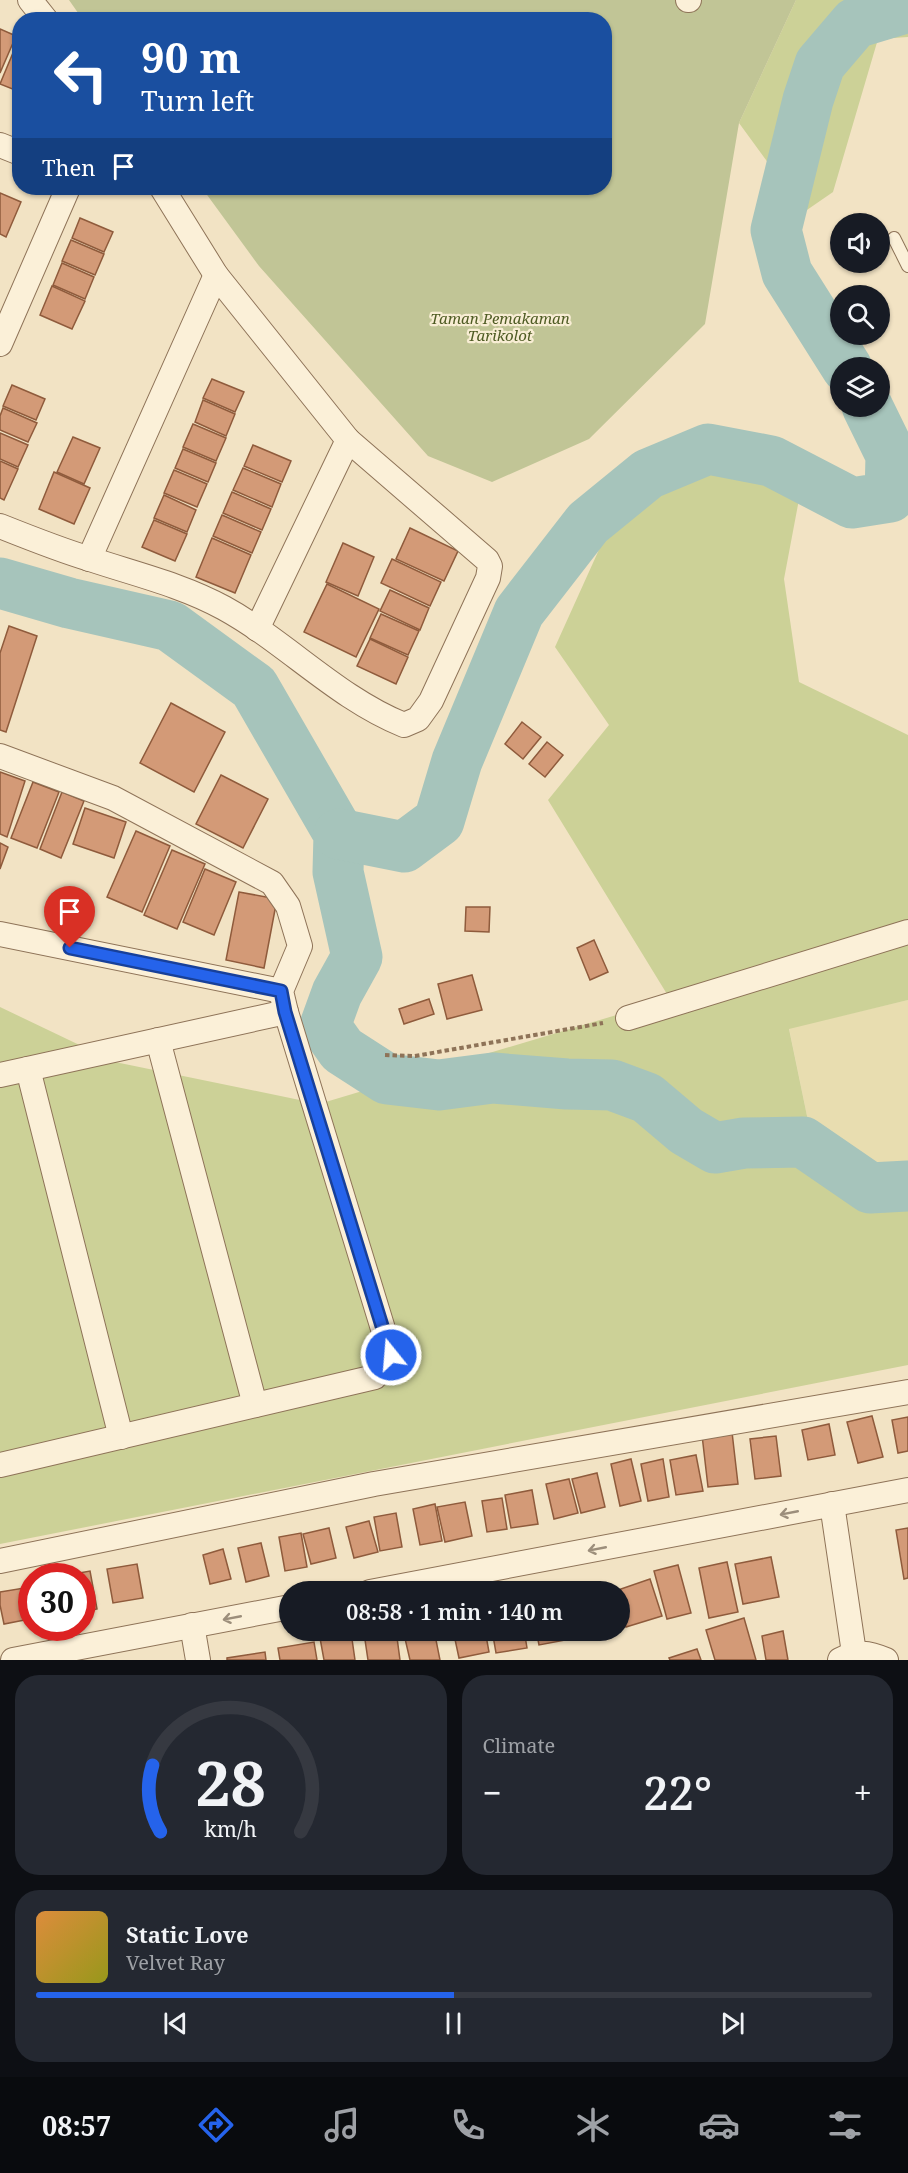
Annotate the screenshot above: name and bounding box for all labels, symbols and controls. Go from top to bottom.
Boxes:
text: 90 m [141,28,241,85]
icon: left [42,36,120,114]
text: Turn left [141,82,254,119]
icon: arrive [107,150,140,183]
text: Then [42,152,95,182]
map controls [830,213,890,417]
button: sound [830,213,890,273]
button: search [830,285,890,345]
park label: Taman Pemakaman Tarikolot [430,308,570,345]
button: layers [830,357,890,417]
pin [44,886,95,948]
icon: arrive [53,895,86,928]
position arrow [359,1323,423,1387]
one-way arrow [779,1508,799,1519]
one-way arrow [588,1544,607,1555]
speed limit sign: 30 [18,1563,96,1641]
text: 08:58 · 1 min · 140 m [346,1596,563,1626]
one-way arrow [223,1613,242,1624]
text: Climate [483,1732,555,1759]
text: 28 [195,1739,266,1824]
text: 22° [643,1762,712,1823]
text: − [483,1770,502,1815]
text: + [854,1770,872,1815]
text: km/h [204,1814,257,1843]
text: Static Love [126,1919,249,1949]
text: Velvet Ray [126,1949,225,1976]
icon: previous [159,2007,192,2040]
icon: pause [437,2007,470,2040]
icon: next [716,2007,749,2040]
icon: directions [195,2104,237,2146]
icon: music [321,2104,363,2146]
icon: phone [447,2104,489,2146]
icon: climate [572,2104,614,2146]
icon: car [698,2104,740,2146]
icon: filters [824,2104,866,2146]
text: 08:57 [42,2107,111,2144]

